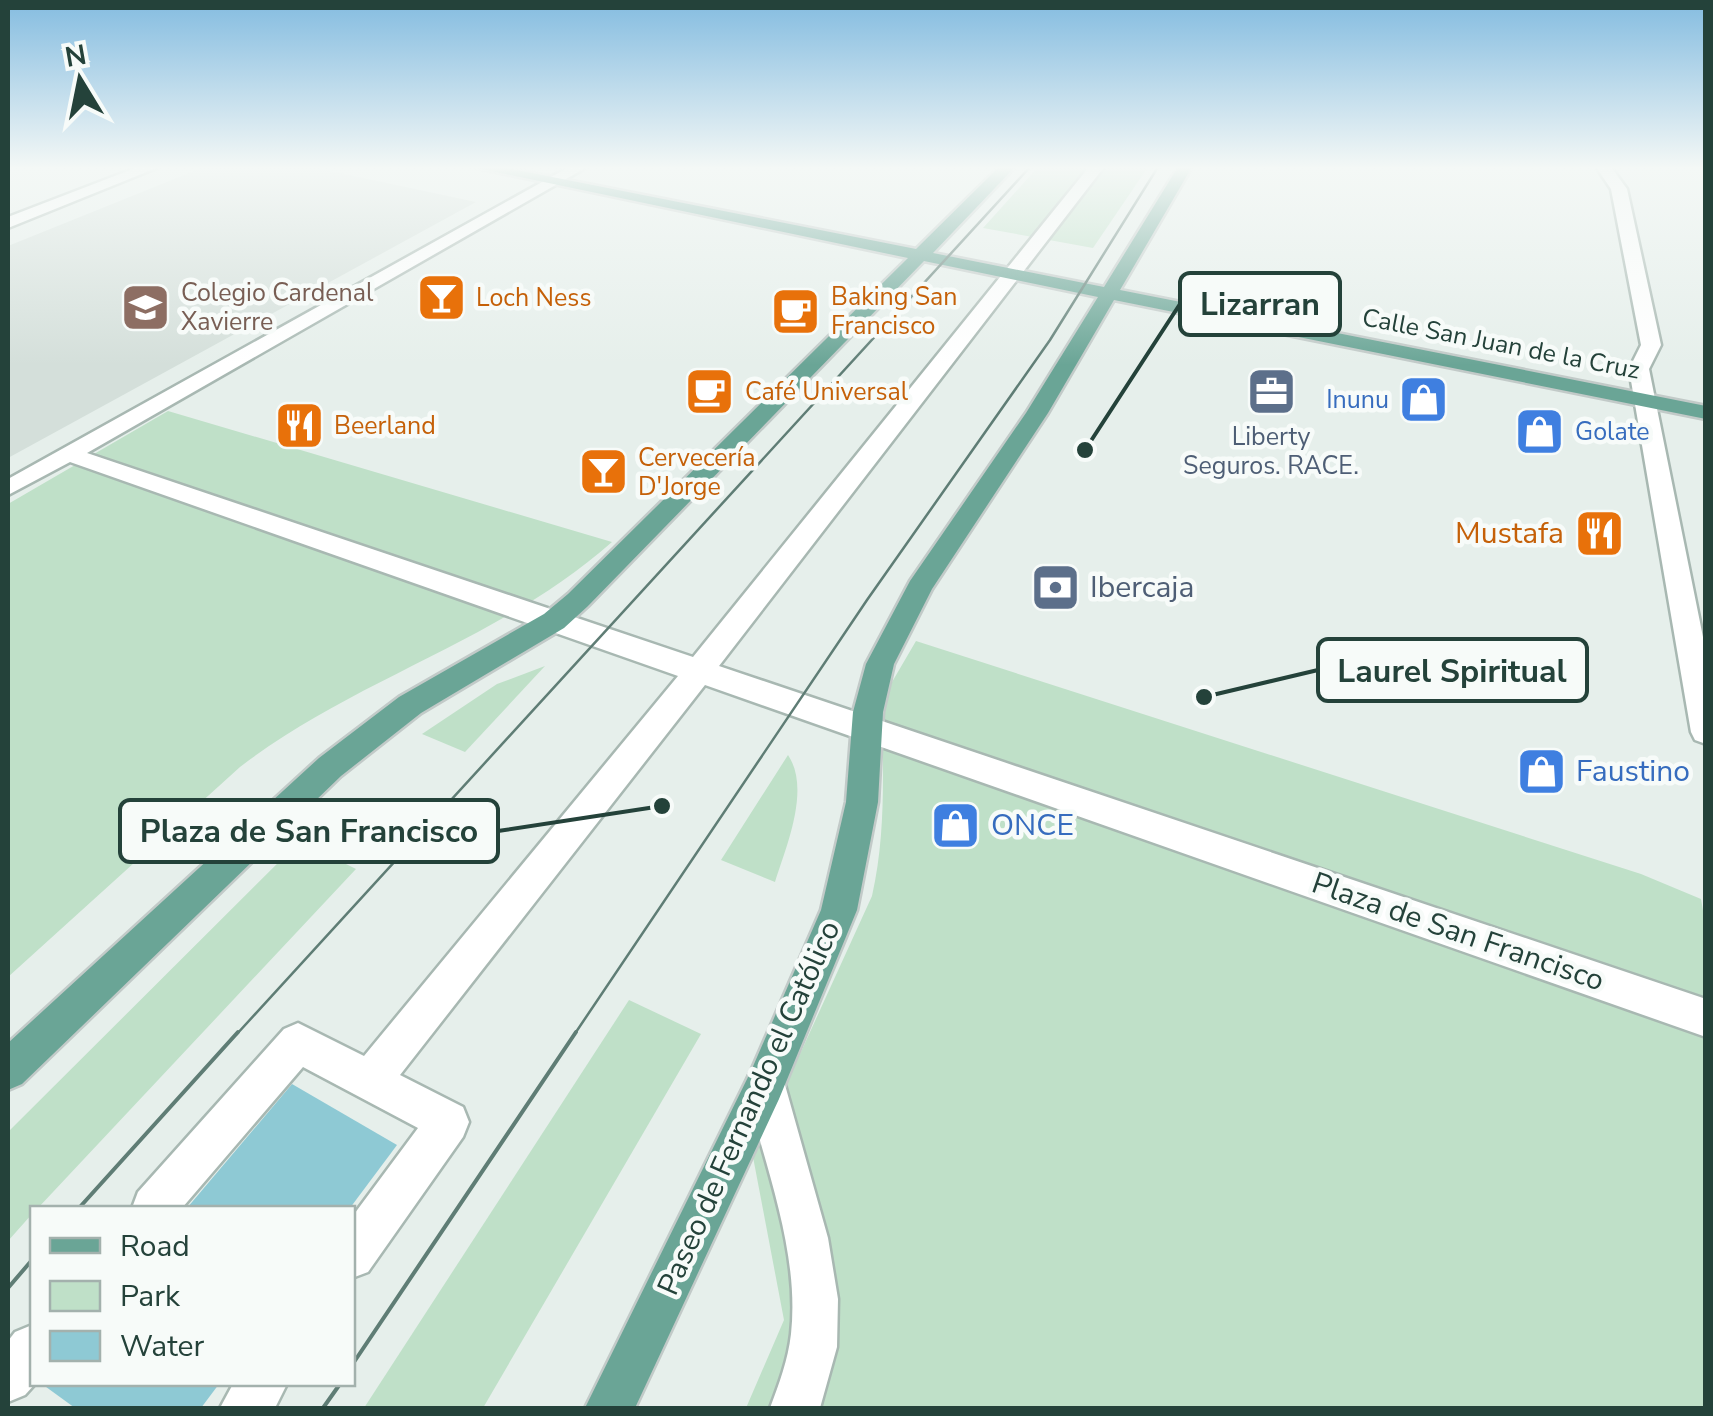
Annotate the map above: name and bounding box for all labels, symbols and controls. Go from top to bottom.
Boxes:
north arrow [30,30,130,130]
text: N [62,36,89,77]
bar icon: Loch Ness [415,272,467,324]
callout: Lizarran [1180,273,1340,335]
place label: Colegio Cardenal Xavierre [181,276,374,339]
place label: Baking San Francisco [831,280,958,343]
school or university icon: Colegio Cardenal Xavierre [120,281,172,333]
place label: Loch Ness [476,281,591,315]
text: Lizarran [1200,283,1320,326]
cafe icon: Baking San Francisco [770,285,822,337]
street label: Calle San Juan de la Cruz [1359,300,1643,388]
office icon: Liberty Seguros. RACE. [1245,365,1297,417]
cafe icon: Café Universal [684,366,736,418]
shop icon: Inunu [1398,374,1450,426]
place label: Café Universal [745,375,909,409]
place label: Inunu [1326,383,1389,417]
restaurant icon: Beerland [273,400,325,452]
shop icon: Golate [1514,406,1566,458]
place label: Beerland [334,409,436,443]
place label: Golate [1575,415,1650,449]
place label: Liberty Seguros. RACE. [1183,420,1359,483]
place label: Cervecería D'Jorge [638,441,756,504]
bar icon: Cervecería D'Jorge [577,446,629,498]
restaurant icon: Mustafa [1573,507,1625,559]
place label: Mustafa [1455,513,1564,554]
bank icon: Ibercaja [1029,561,1081,613]
place label: Ibercaja [1090,567,1194,608]
callout: Laurel Spiritual [1318,639,1587,701]
text: Laurel Spiritual [1337,650,1567,693]
shop icon: Faustino [1515,745,1567,797]
place label: Faustino [1576,751,1690,792]
shop icon: ONCE [930,799,982,851]
callout: Plaza de San Francisco [120,800,498,862]
place label: ONCE [991,805,1074,846]
text: Plaza de San Francisco [140,810,478,853]
street label: Plaza de San Francisco [1306,863,1610,1001]
street label: Paseo de Fernando el Católico [648,914,850,1302]
legend [30,1206,355,1386]
text: Road [120,1226,190,1267]
text: Park [120,1276,181,1317]
text: Water [120,1326,205,1367]

